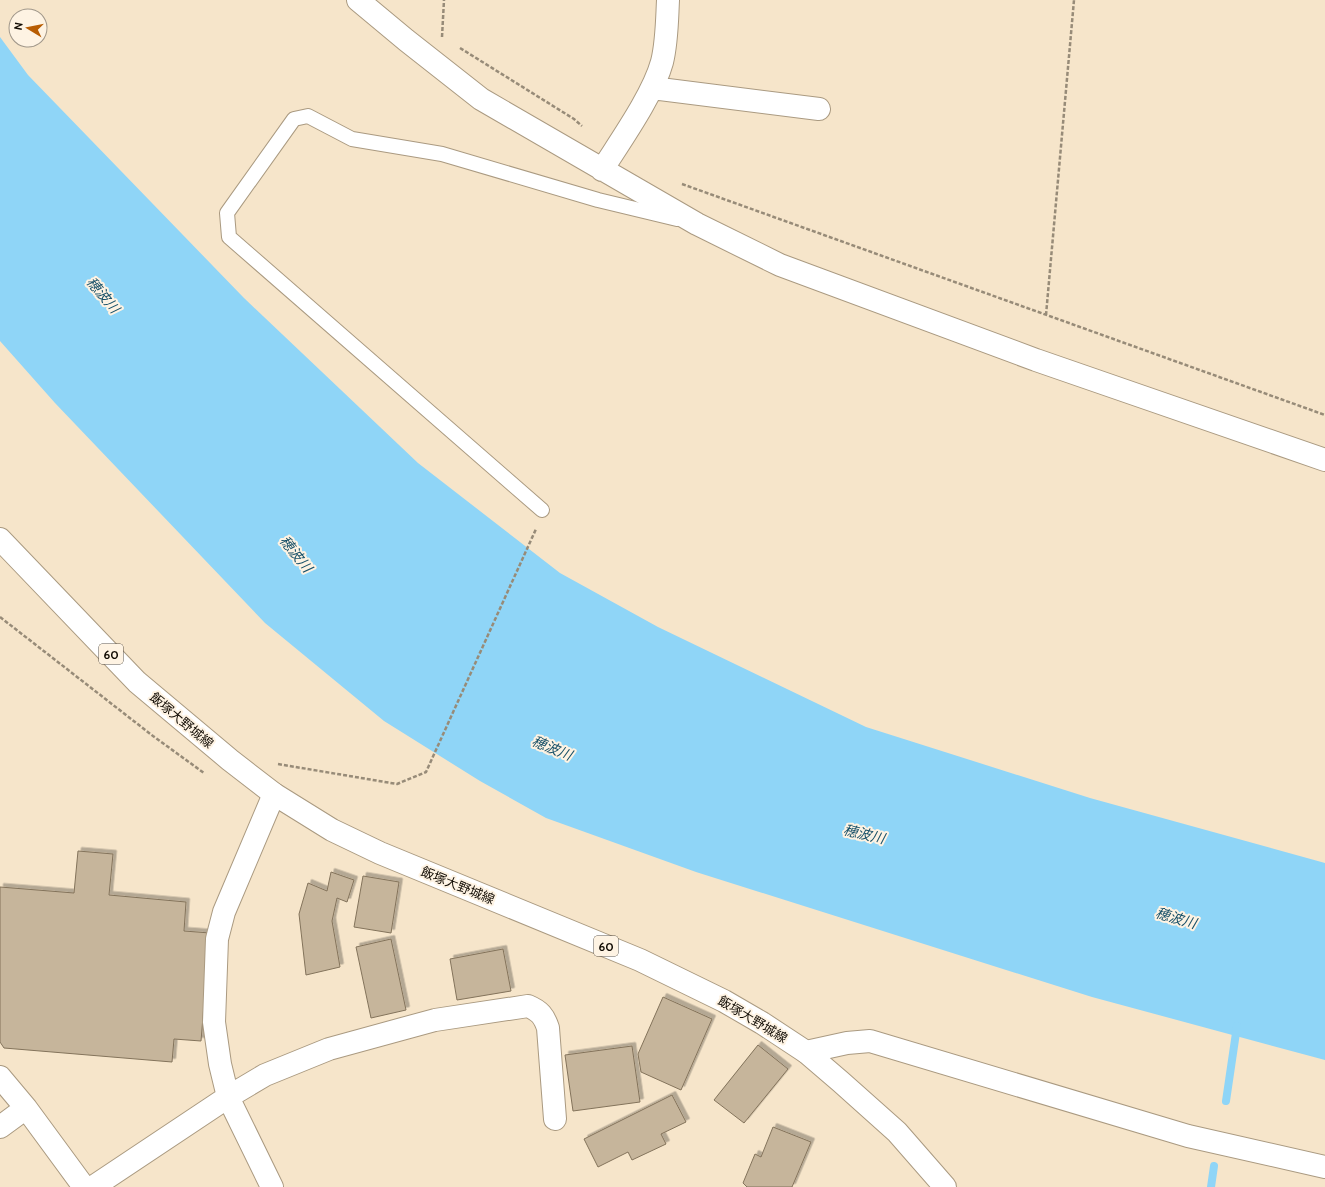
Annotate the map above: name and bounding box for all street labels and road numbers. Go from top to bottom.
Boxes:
road number: 60 [99,644,123,664]
street label: 飯塚大野城線 [147,689,217,751]
street label: 飯塚大野城線 [419,863,497,907]
road number: 60 [594,936,618,956]
street label: 飯塚大野城線 [715,992,791,1046]

